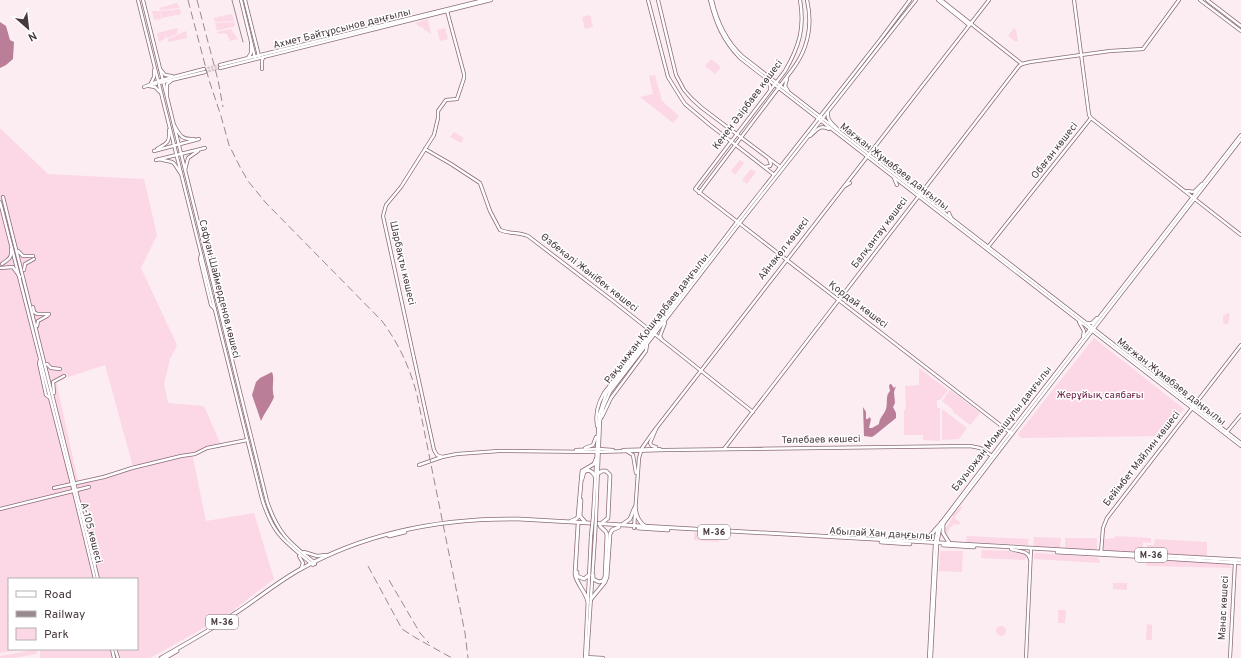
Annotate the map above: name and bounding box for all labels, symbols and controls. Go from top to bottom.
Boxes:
street label: Ахмет Байтұрсынов даңғылы [272,6,412,52]
north arrow [8,8,48,48]
text: N [25,28,39,44]
street label: Кенен Әзірбаев көшесі [710,57,786,153]
street label: Мағжан Жұмабаев даңғылы [837,120,951,214]
street label: Обаған көшесі [1029,120,1081,182]
street label: Балқантау көшесі [849,195,911,271]
street label: Айнакөл көшесі [755,215,813,283]
street label: Сафуан Шаймерденов көшесі [195,218,243,360]
street label: Шарбақты көшесі [386,220,418,306]
street label: Өзбекәлі Жәнібек көшесі [537,231,641,315]
street label: Рақымжан Қошқарбаев даңғылы [602,251,712,387]
street label: Қордай көшесі [826,278,890,332]
street label: Мағжан Жұмабаев даңғылы [1114,335,1228,429]
street label: Бауыржан Момышұлы даңғылы [949,364,1055,494]
park label: Жерұйық саябағы [1056,389,1144,402]
street label: Бейімбет Майлин көшесі [1101,409,1183,509]
street label: Төлебаев көшесі [781,433,861,447]
street label: А-105 көшесі [77,501,105,565]
road number: M-36 [698,525,730,539]
street label: Абылай Хан даңғылы [829,525,933,543]
road number: M-36 [1135,548,1167,562]
street label: Манас көшесі [1216,576,1232,640]
legend [8,578,138,650]
text: Road [44,587,72,603]
text: Railway [44,607,85,623]
road number: M-36 [206,615,238,629]
text: Park [44,627,69,643]

